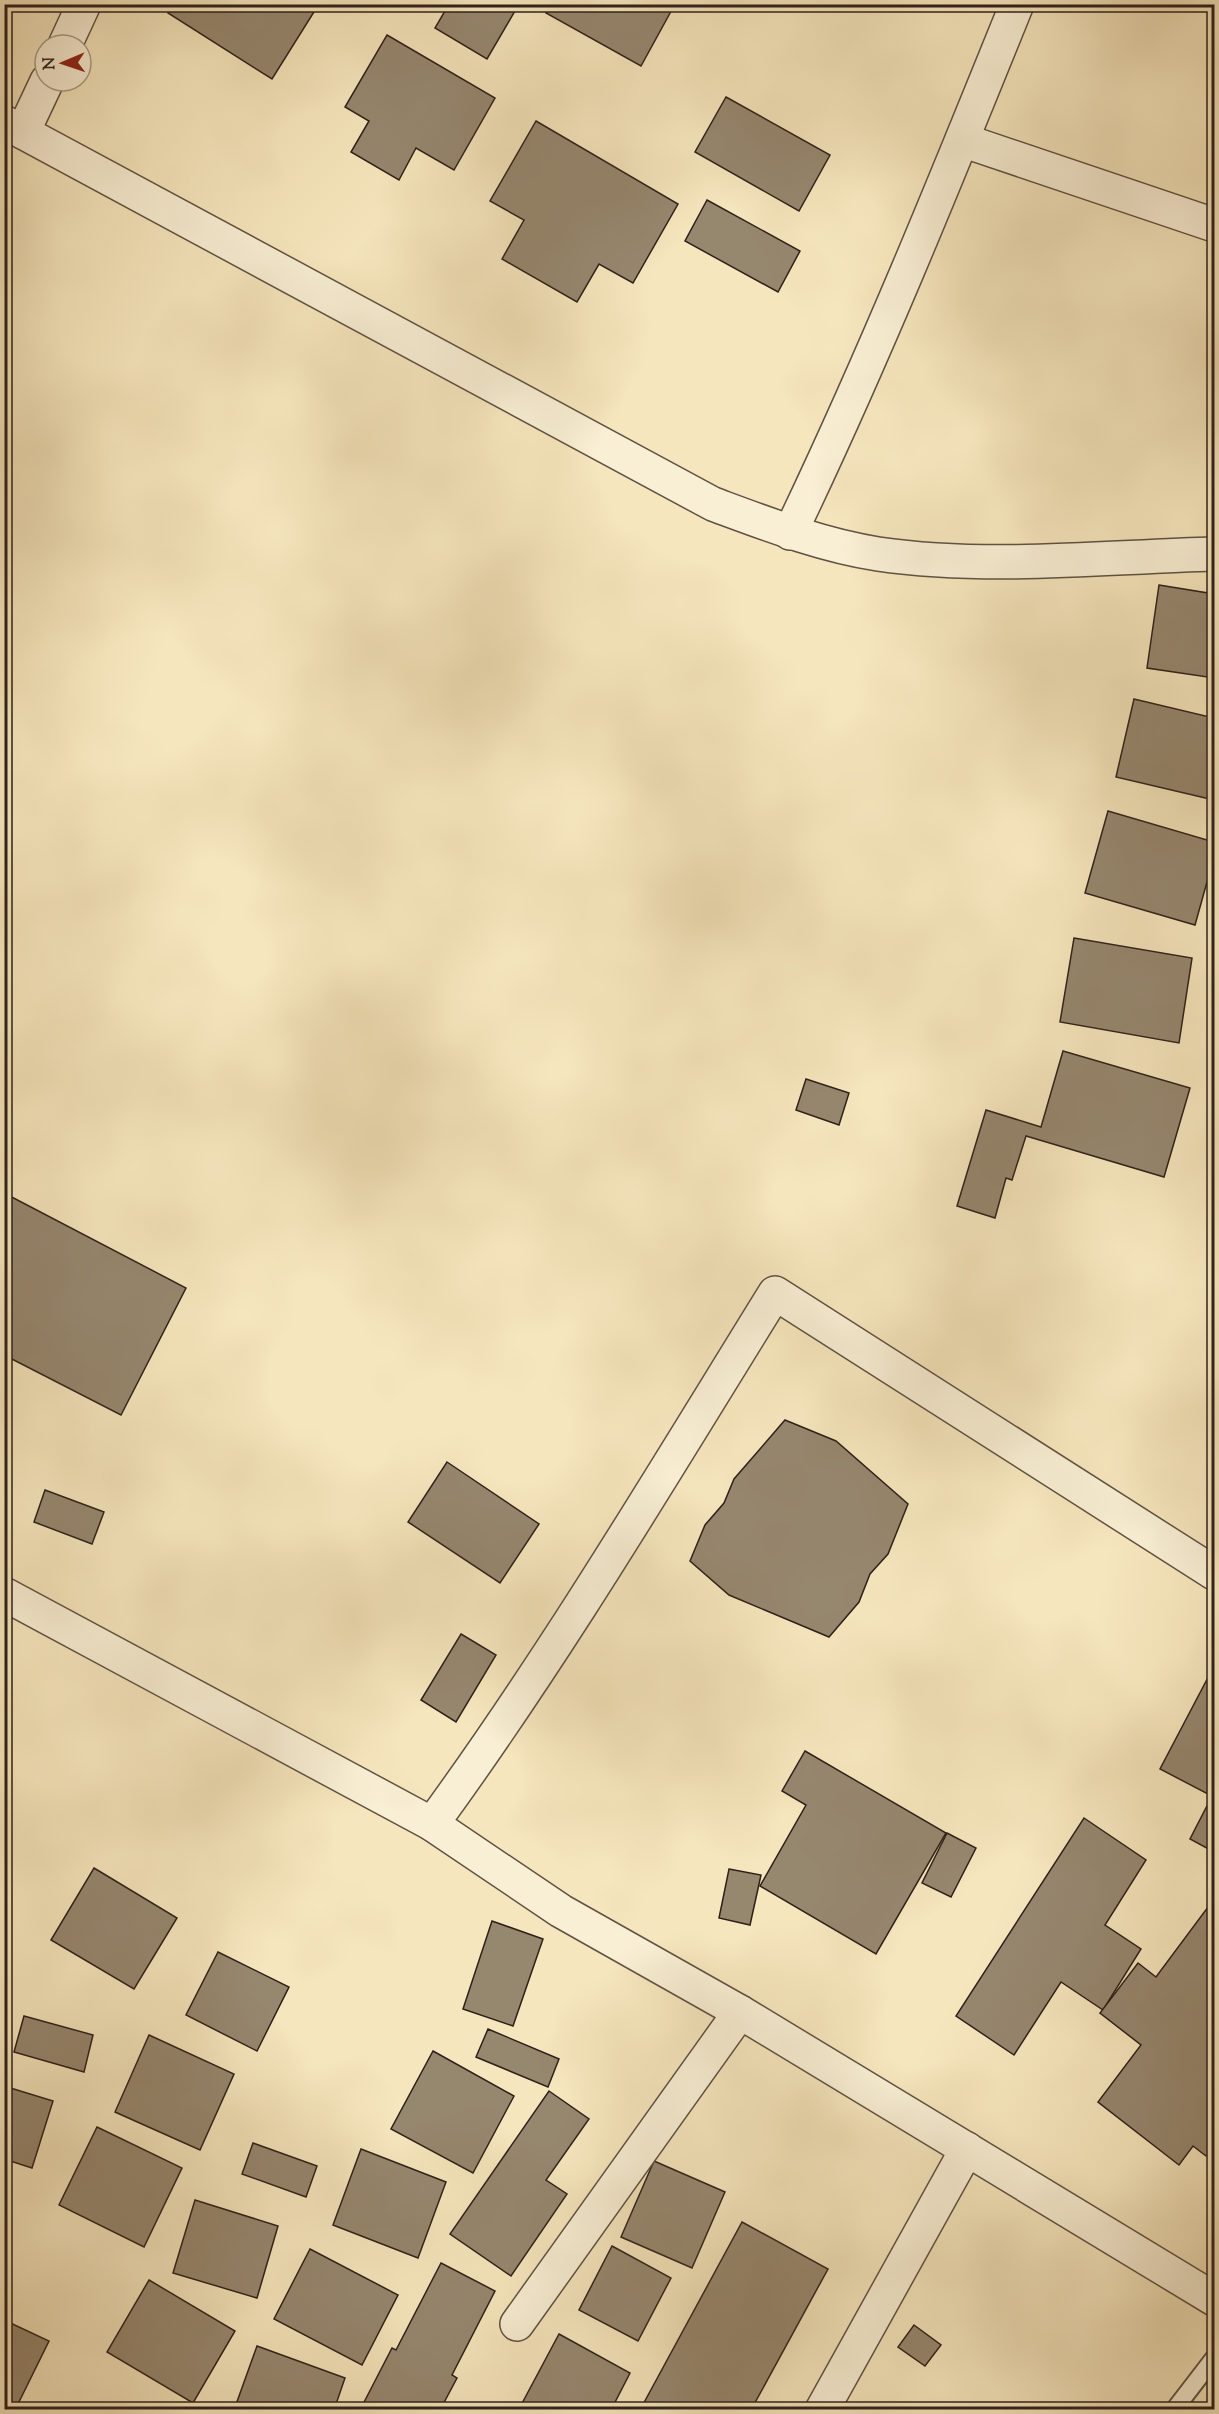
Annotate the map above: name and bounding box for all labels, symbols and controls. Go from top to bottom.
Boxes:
north arrow [33,33,93,93]
text: N [39,56,62,70]

